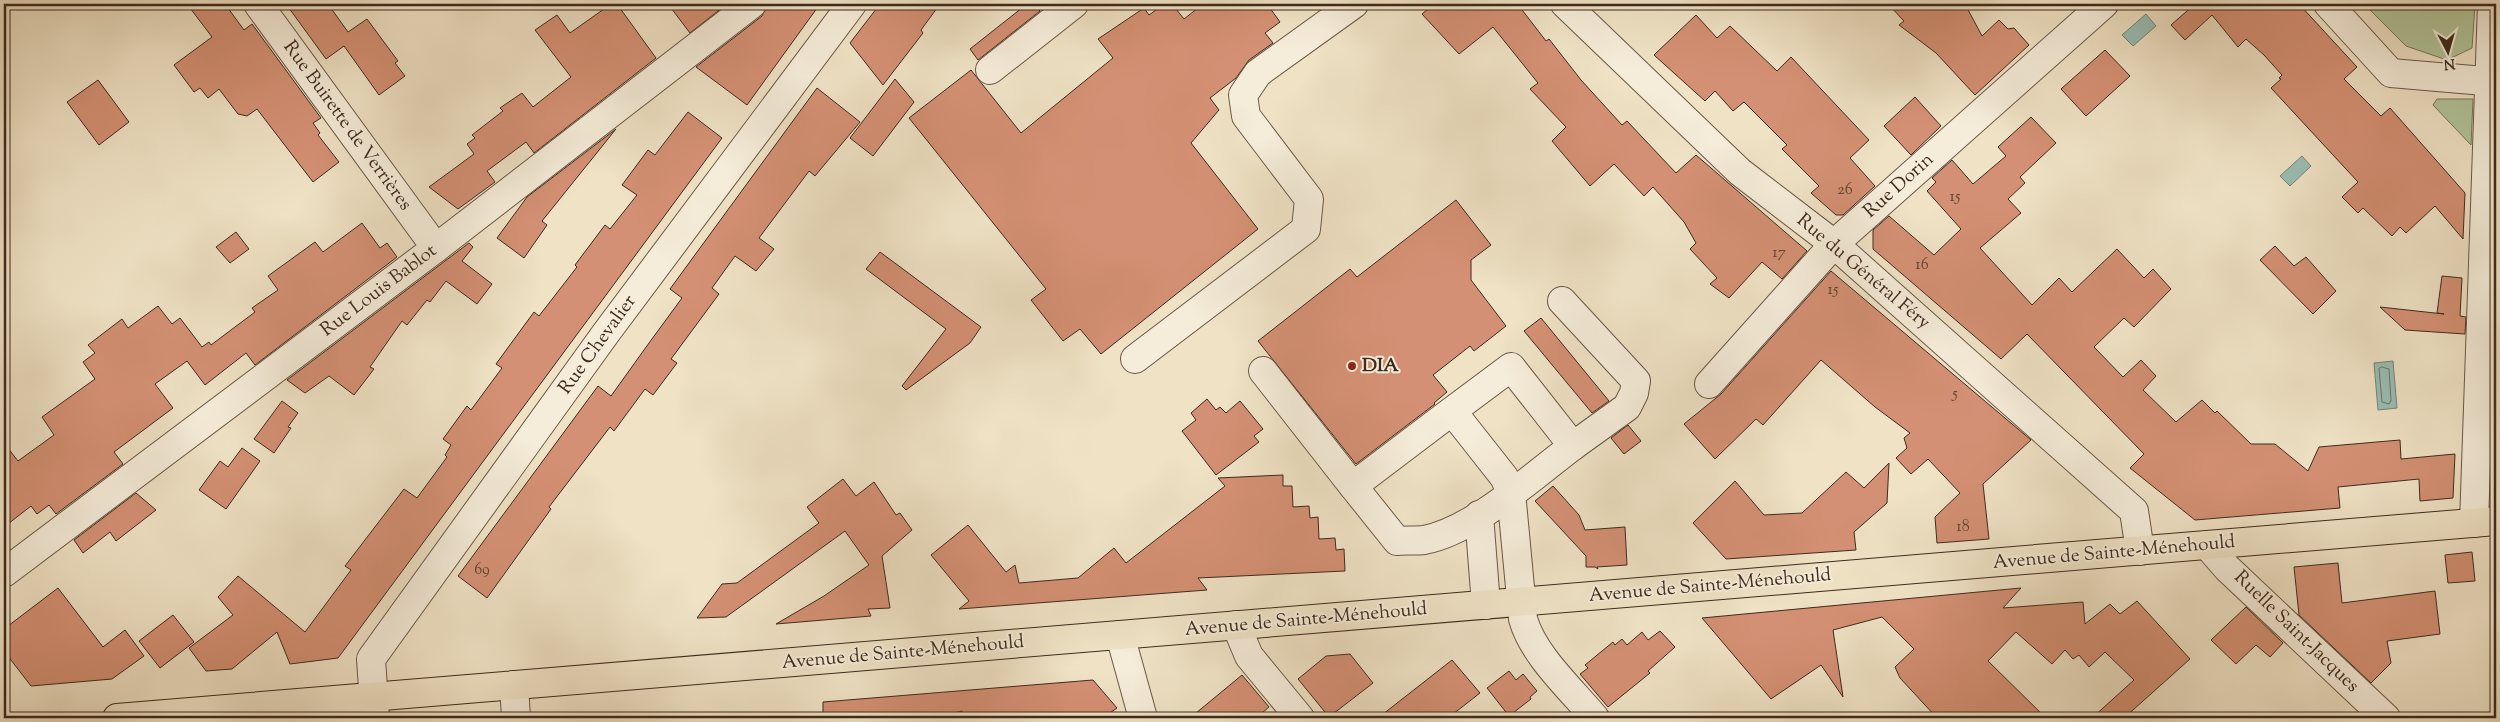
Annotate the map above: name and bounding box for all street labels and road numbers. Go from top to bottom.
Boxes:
street label: Rue Buirette de Verrières [276,35,418,217]
street label: Rue Dorin [1858,147,1940,225]
street label: Rue du Général Féry [1790,208,1936,337]
street label: Rue Louis Bablot [315,238,443,344]
street label: Rue Chevalier [553,290,643,400]
street label: Avenue de Sainte-Ménehould [1992,529,2236,577]
street label: Avenue de Sainte-Ménehould [1588,562,1832,610]
street label: Ruelle Saint-Jacques [2227,565,2365,699]
street label: Avenue de Sainte-Ménehould [1184,596,1428,644]
street label: Avenue de Sainte-Ménehould [781,629,1025,677]

